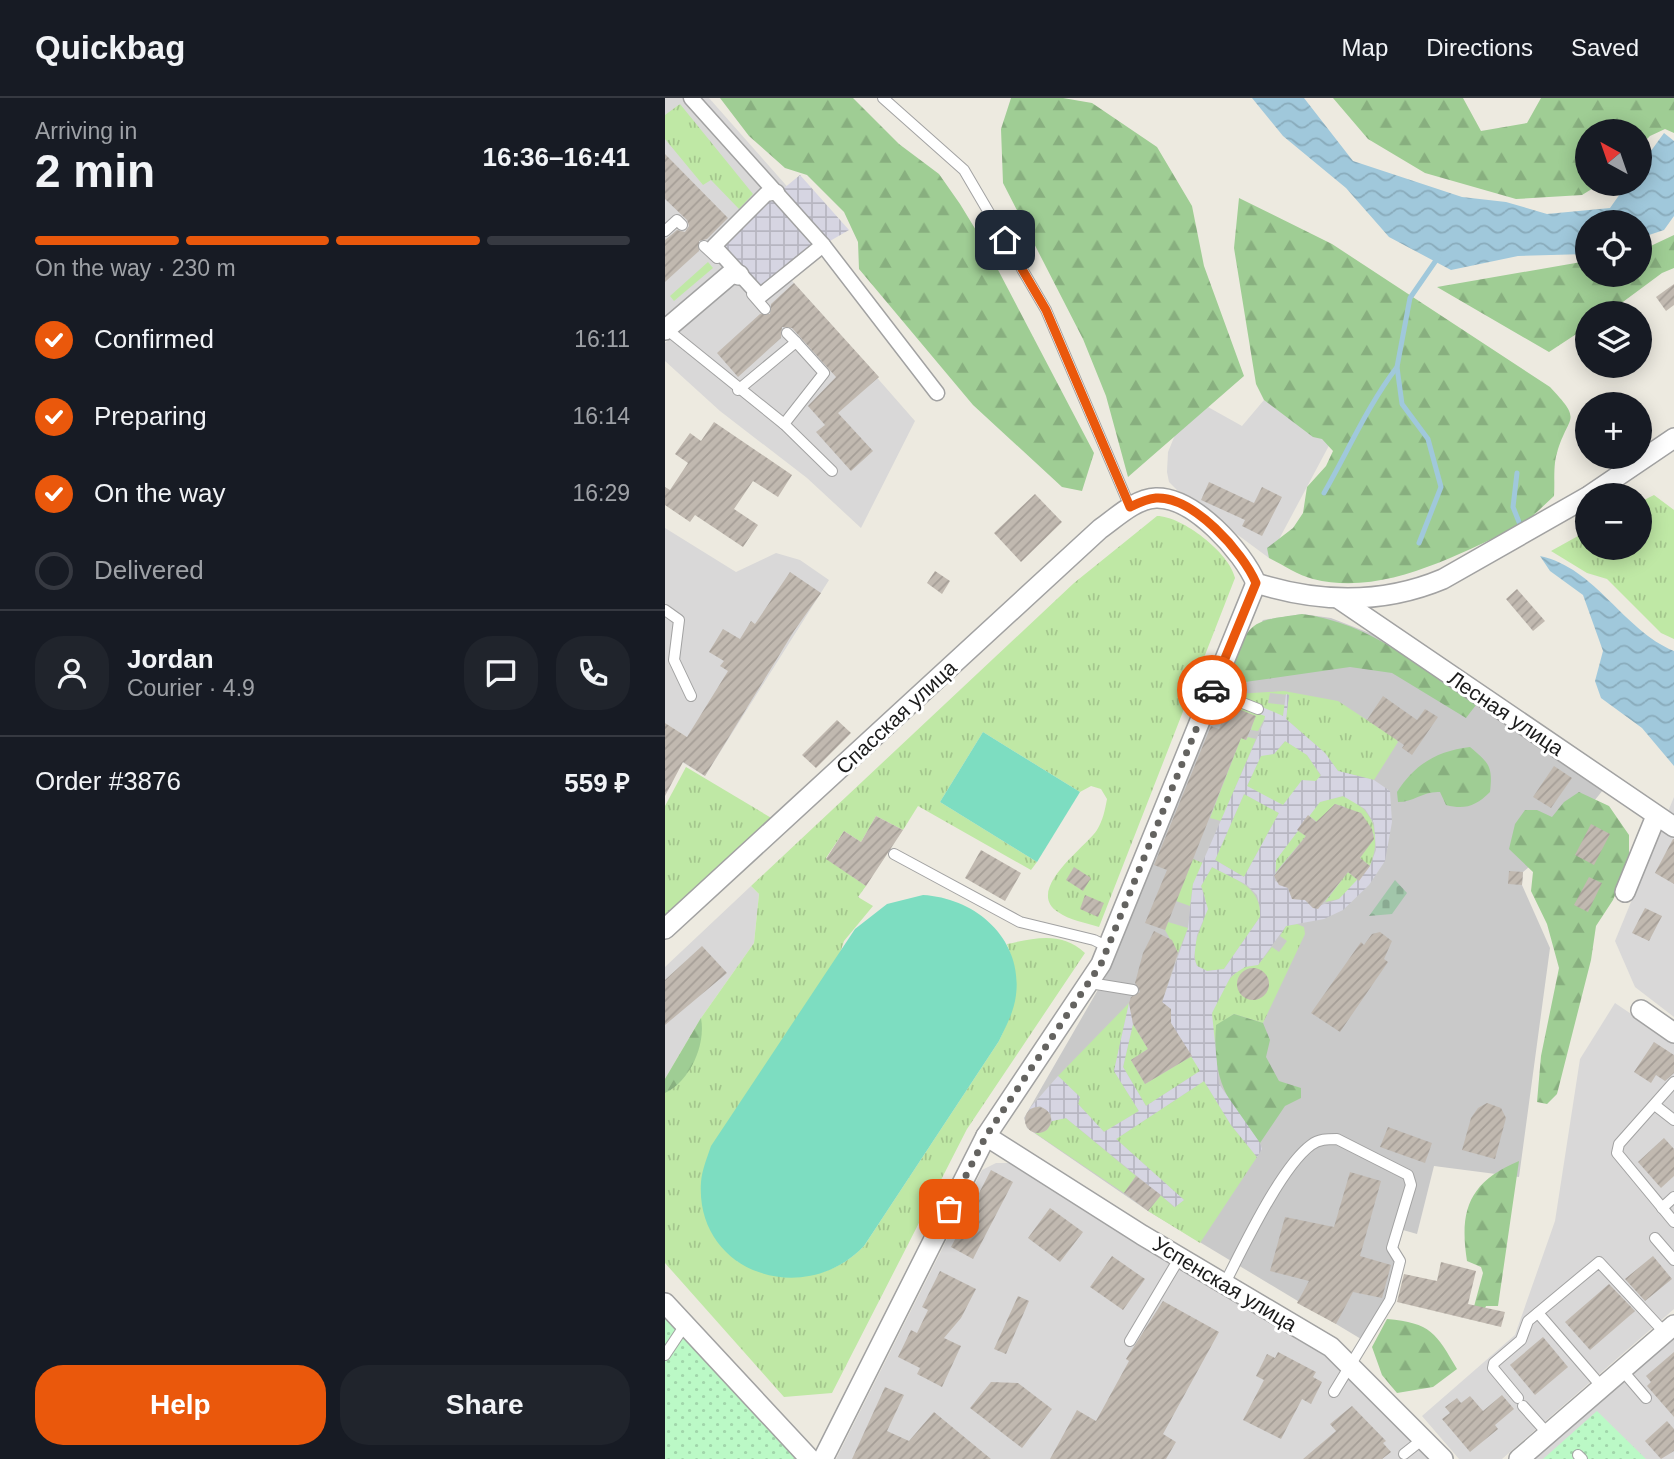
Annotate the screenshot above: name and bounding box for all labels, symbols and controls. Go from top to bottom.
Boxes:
text: Quickbag [35,29,185,66]
text: Map [1342,34,1388,61]
text: Directions [1426,34,1533,61]
text: Saved [1571,34,1639,61]
text: Arriving in [35,118,137,144]
north arrow [1575,119,1652,196]
map controls [1575,119,1652,560]
text: 16:36–16:41 [483,142,630,172]
text: 2 min [35,145,155,197]
pin [975,210,1035,270]
button: locate [1575,210,1652,287]
icon: home [986,221,1024,259]
text: On the way · 230 m [35,255,236,281]
button: layers [1575,301,1652,378]
icon: check [35,321,73,359]
text: Confirmed [94,324,214,354]
text: 16:11 [574,326,630,352]
button: + [1575,392,1652,469]
icon: check [35,398,73,436]
text: Preparing [94,401,207,431]
text: 16:14 [572,403,630,429]
icon: check [35,475,73,513]
text: On the way [94,478,226,508]
text: 16:29 [572,480,630,506]
button: − [1575,483,1652,560]
text: Delivered [94,555,204,585]
button: person [35,636,109,710]
button: chat [464,636,538,710]
button: phone [556,636,630,710]
text: Jordan [127,644,214,674]
street label: Спасская улица [831,655,961,778]
courier [1177,655,1247,725]
street label: Лесная улица [1444,666,1568,760]
icon: car [1193,671,1231,709]
text: Courier · 4.9 [127,675,255,701]
text: Order #3876 [35,766,181,796]
text: 559 ₽ [564,768,630,798]
pin [919,1179,979,1239]
icon: bag [930,1190,968,1228]
street label: Успенская улица [1149,1232,1301,1336]
button: Help [35,1365,326,1445]
button: Share [340,1365,630,1445]

